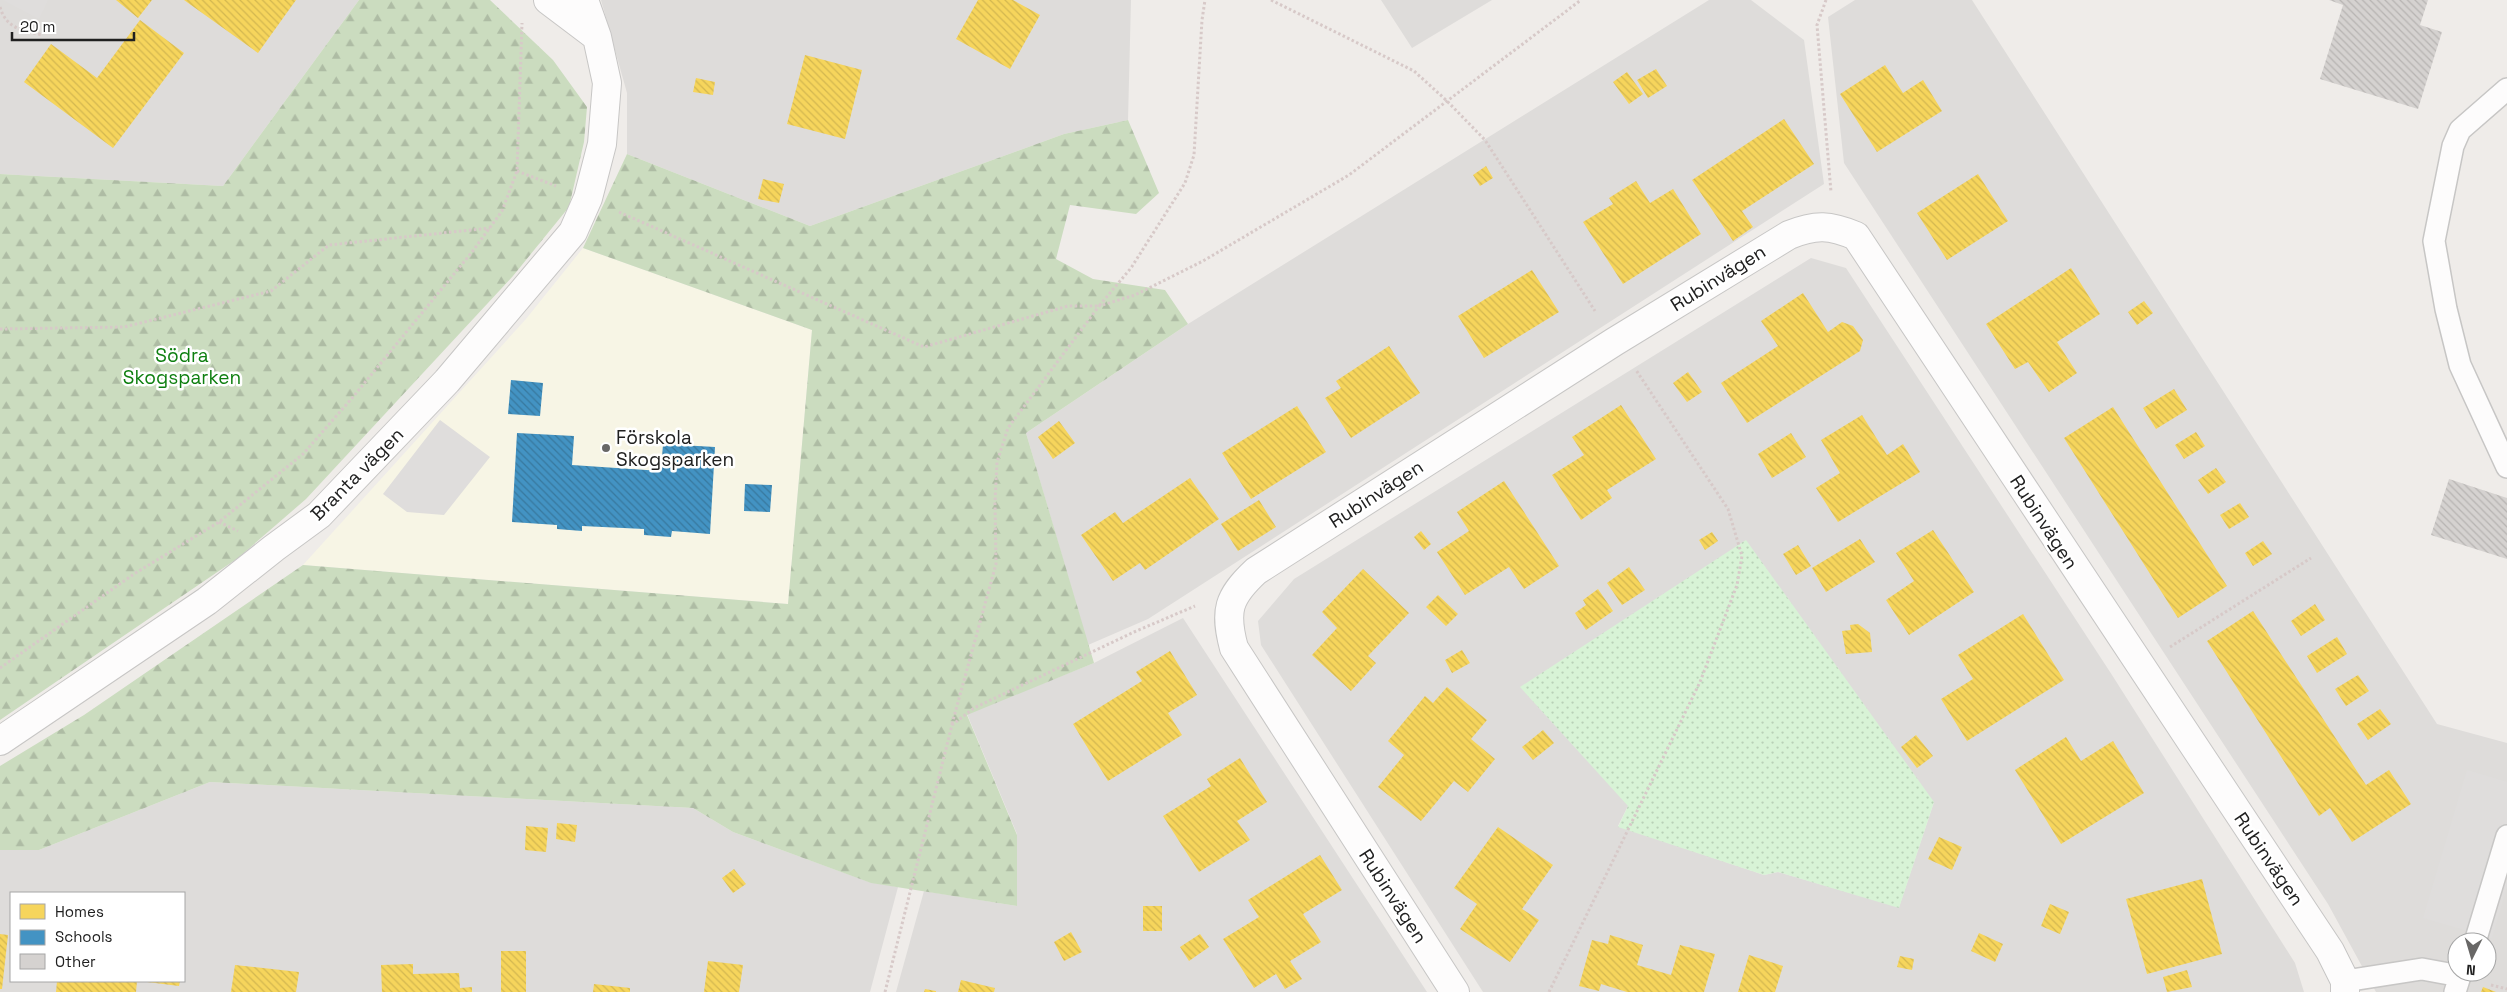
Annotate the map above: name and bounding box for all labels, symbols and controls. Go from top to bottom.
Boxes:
scale bar [12,10,135,42]
text: 20 m [20,17,55,36]
street label: Rubinvägen [1666,239,1770,317]
park label: Södra Skogsparken [123,343,241,390]
street label: Branta vägen [305,422,409,526]
place label: Förskola Skogsparken [616,425,734,472]
marker: Förskola Skogsparken [600,442,612,454]
street label: Rubinvägen [1324,454,1428,534]
street label: Rubinvägen [2004,470,2084,574]
street label: Rubinvägen [2229,807,2309,911]
street label: Rubinvägen [1353,844,1433,948]
legend [10,892,185,982]
text: Homes [55,902,104,921]
text: Schools [55,927,113,946]
north arrow [2447,932,2497,982]
text: Other [55,952,96,971]
text: N [2465,961,2476,979]

